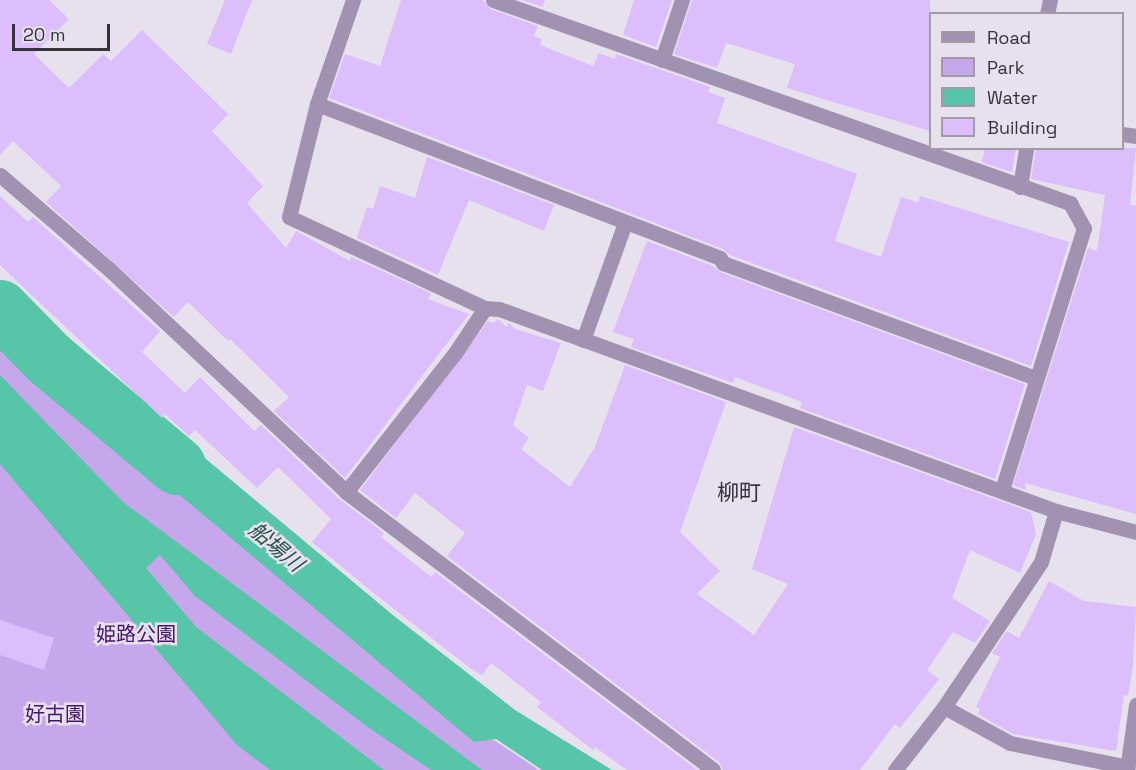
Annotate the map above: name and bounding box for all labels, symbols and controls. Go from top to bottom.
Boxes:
scale bar [15,12,112,50]
legend [929,12,1124,150]
text: 20 m [23,23,66,46]
text: Road [987,26,1031,49]
text: Park [987,56,1024,79]
text: Water [987,86,1038,109]
text: Building [987,116,1057,139]
district label: 柳町 [717,480,761,506]
water label: 船場川 [244,517,308,577]
park label: 姫路公園 [96,622,176,646]
park label: 好古園 [25,702,85,726]

